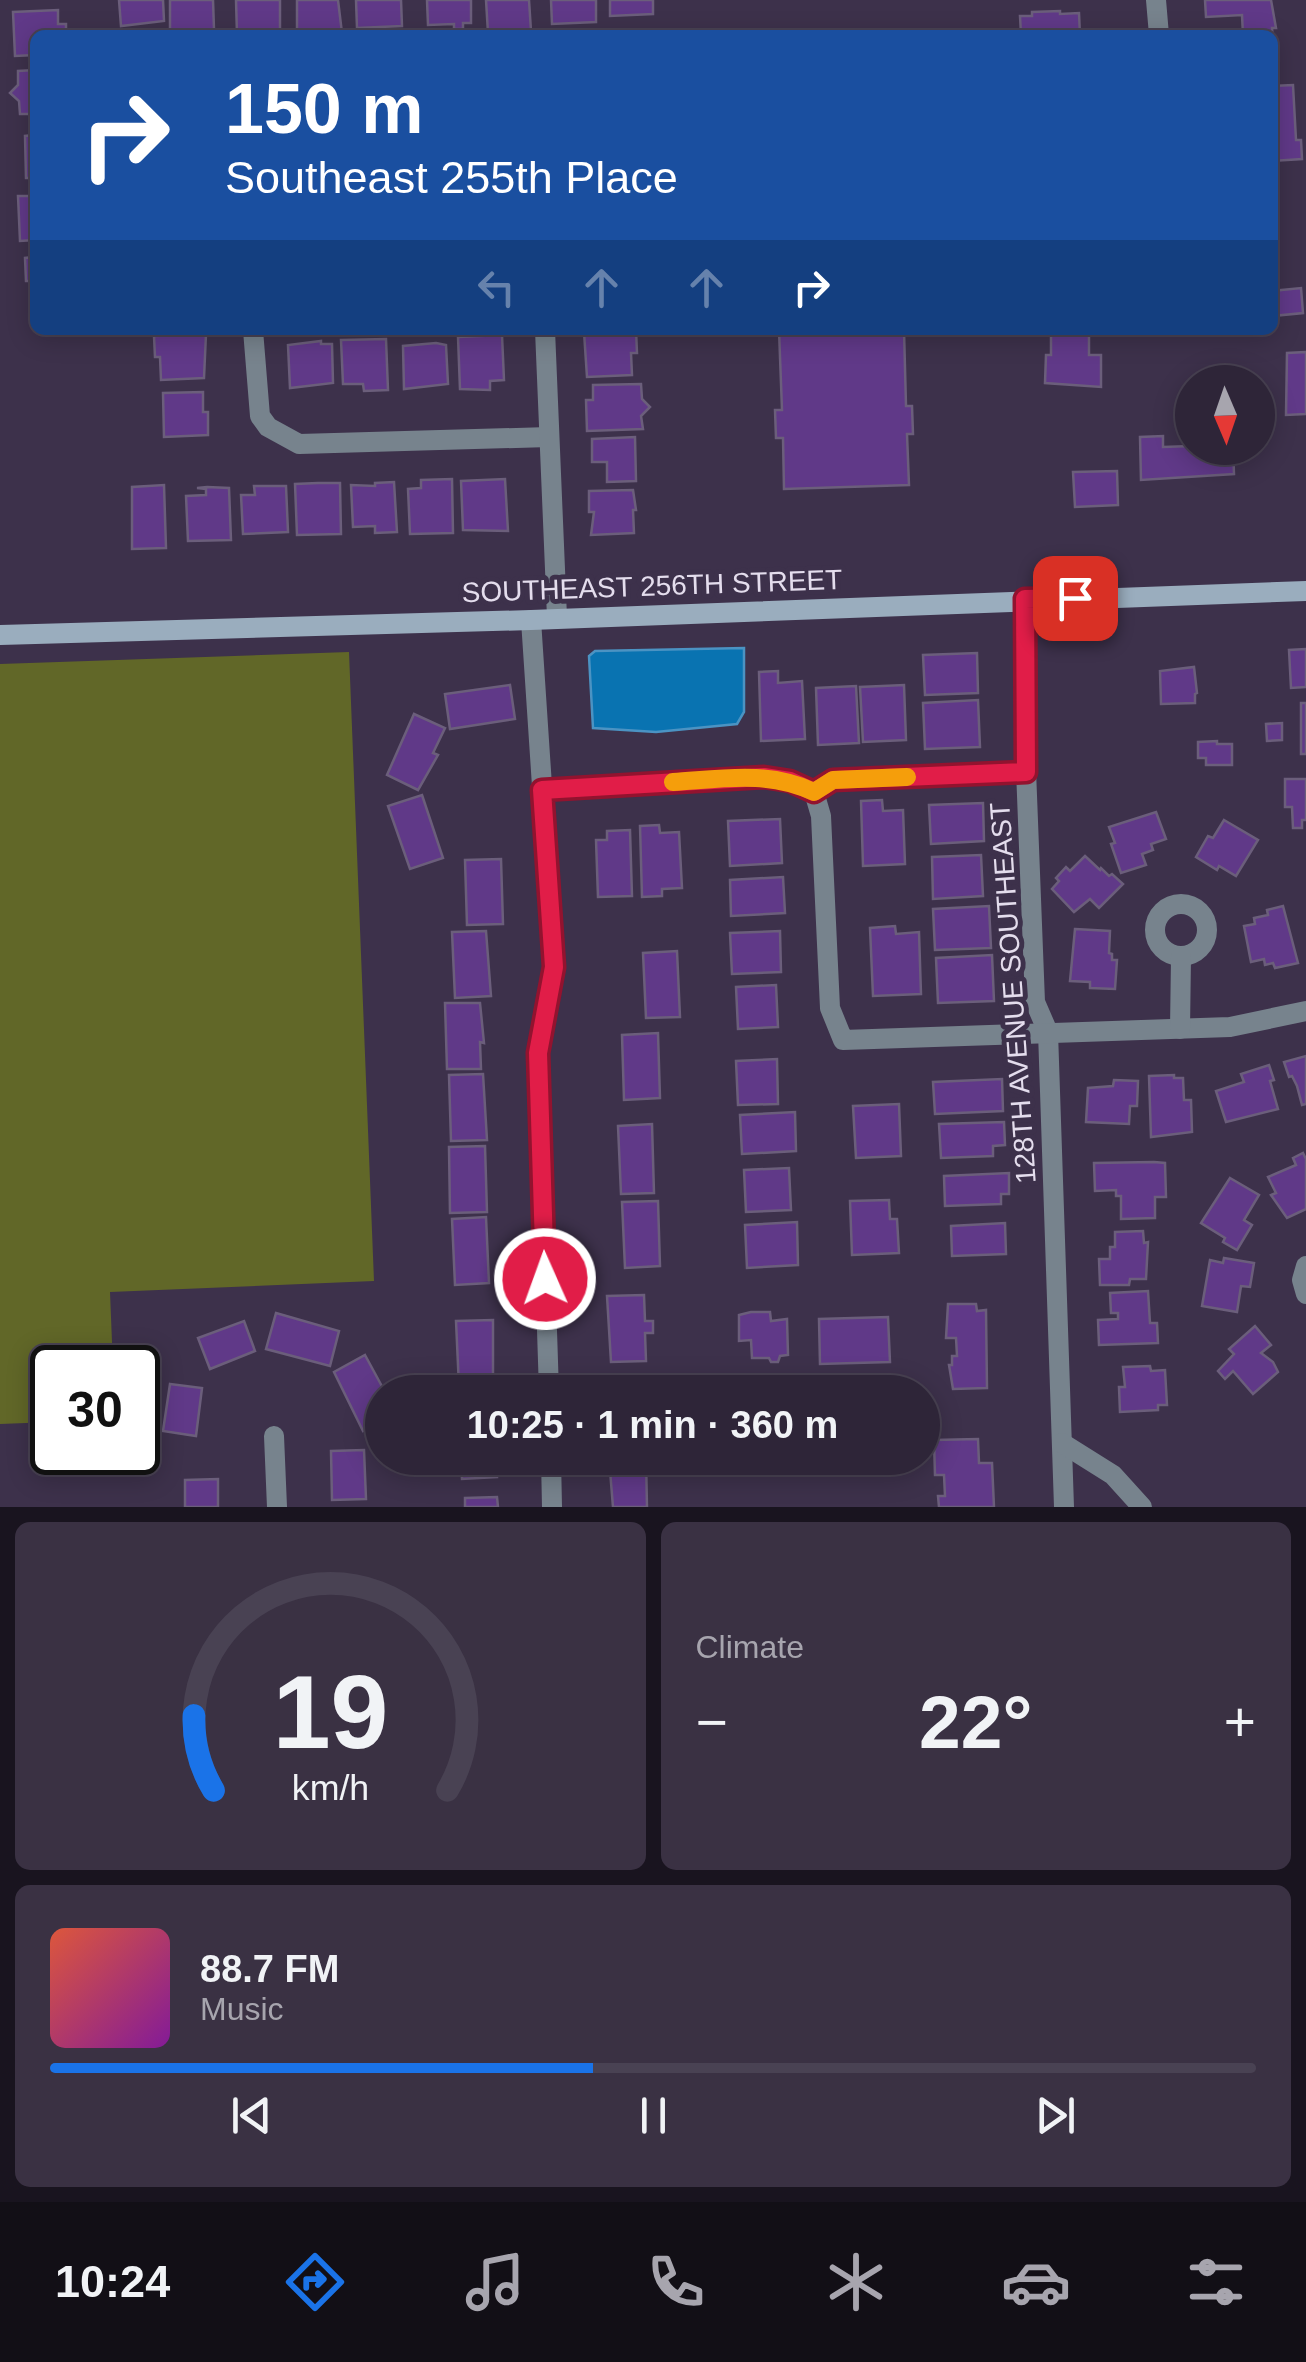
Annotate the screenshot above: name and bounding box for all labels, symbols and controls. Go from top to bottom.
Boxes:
icon: right [60,70,190,200]
text: 150 m [225,70,423,148]
text: Southeast 255th Place [225,152,678,203]
icon: left [469,260,524,315]
icon: ahead [574,260,629,315]
icon: ahead [679,260,734,315]
icon: right [784,260,839,315]
north arrow [1175,365,1275,465]
map controls [1175,365,1275,465]
pin [1033,556,1118,641]
street label: SOUTHEAST 256TH STREET [461,564,843,608]
icon: arrive [1048,571,1103,626]
street label: 128TH AVENUE SOUTHEAST [984,801,1042,1185]
position arrow [493,1227,597,1331]
speed limit sign: 30 [30,1345,160,1475]
text: 10:25 · 1 min · 360 m [467,1404,838,1446]
text: Climate [696,1629,804,1665]
text: 19 [272,1654,388,1770]
text: 22° [919,1680,1032,1764]
text: − [696,1691,728,1753]
text: + [1224,1691,1256,1753]
text: km/h [292,1768,369,1808]
text: 88.7 FM [200,1948,339,1990]
text: Music [200,1991,284,2027]
icon: previous [224,2088,279,2143]
icon: pause [626,2088,681,2143]
icon: next [1028,2088,1083,2143]
icon: directions [280,2247,350,2317]
icon: music [460,2247,530,2317]
icon: phone [641,2247,711,2317]
icon: climate [821,2247,891,2317]
icon: car [1001,2247,1071,2317]
icon: filters [1181,2247,1251,2317]
text: 10:24 [55,2256,170,2307]

